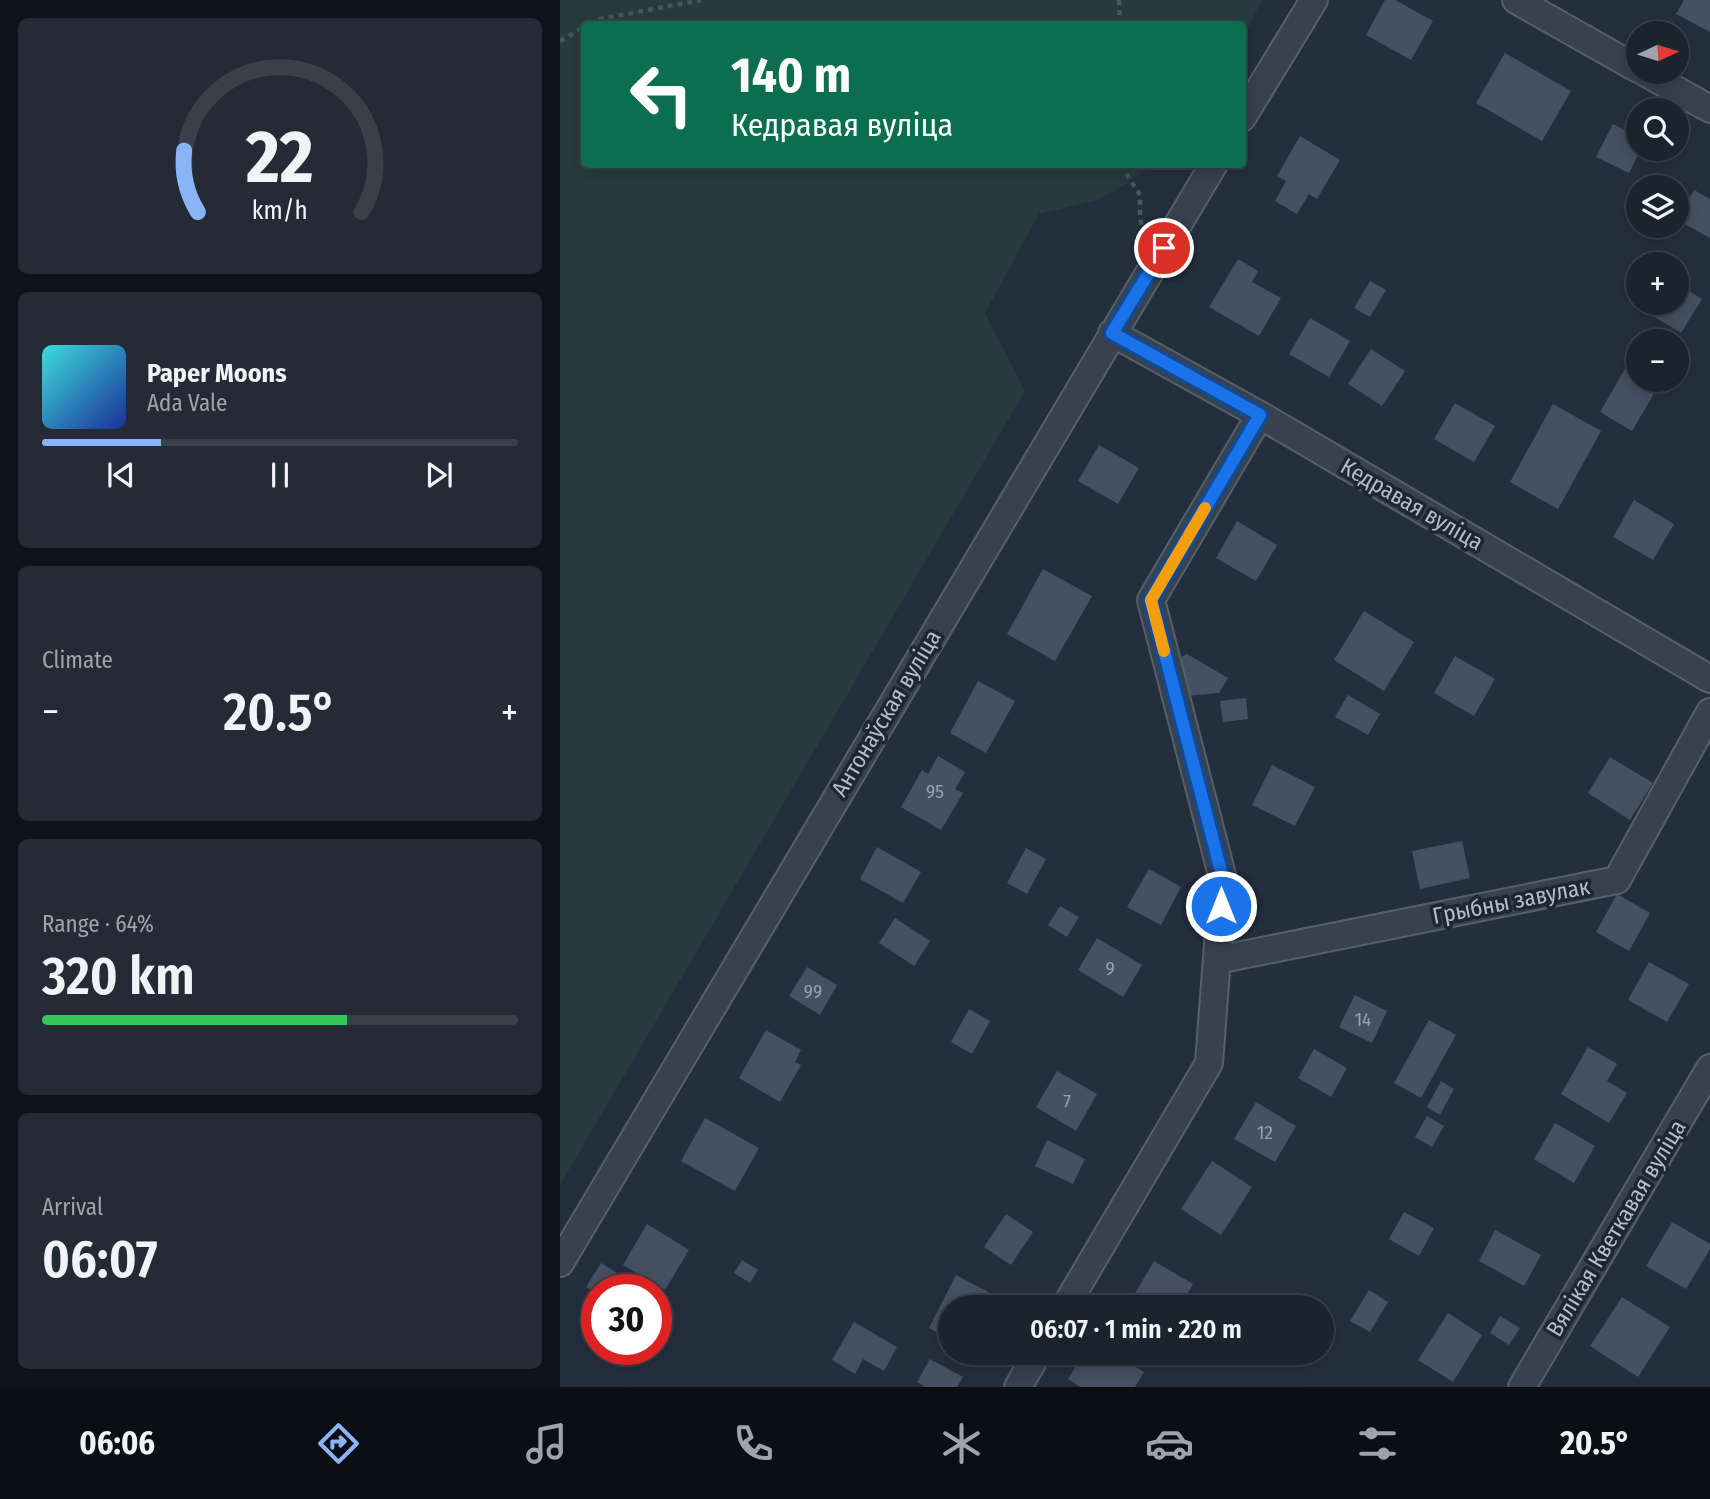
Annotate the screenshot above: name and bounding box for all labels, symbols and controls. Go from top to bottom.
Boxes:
north arrow [1626,21,1689,84]
map controls [1626,21,1689,392]
text: 140 m [731,46,851,105]
icon: left [616,49,707,140]
button: search [1626,98,1689,161]
text: Кедравая вуліца [731,106,953,144]
text: 22 [245,114,314,201]
button: layers [1626,175,1689,238]
text: km/h [252,196,308,226]
pin [1134,218,1194,278]
icon: arrive [1145,229,1183,267]
button: + [1626,252,1689,315]
button: − [1626,329,1689,392]
text: Paper Moons [147,358,287,389]
text: Ada Vale [147,389,227,417]
street label: Кедравая вуліца [1336,452,1488,556]
icon: previous [102,456,140,494]
icon: pause [261,456,299,494]
icon: next [420,456,458,494]
street label: Антонаўская вуліца [825,625,947,801]
text: Climate [42,646,113,674]
text: 20.5° [223,681,337,744]
text: − [42,689,59,735]
text: + [501,689,518,735]
house number: 95 [926,780,944,803]
position arrow [1184,869,1258,943]
street label: Грыбны завулак [1430,872,1592,930]
text: Range · 64% [42,910,154,938]
text: 320 km [42,945,195,1008]
house number: 9 [1105,957,1115,980]
house number: 99 [804,980,822,1003]
house number: 14 [1355,1008,1371,1031]
house number: 7 [1063,1090,1071,1113]
street label: Вялікая Кветкавая вуліца [1540,1115,1692,1341]
house number: 12 [1257,1121,1273,1144]
text: Arrival [42,1193,103,1221]
text: 06:07 [42,1228,158,1291]
speed limit sign: 30 [581,1274,672,1365]
text: 06:07 · 1 min · 220 m [1030,1314,1242,1345]
icon: directions [314,1419,363,1468]
icon: music [522,1419,571,1468]
icon: phone [729,1419,778,1468]
icon: climate [937,1419,986,1468]
icon: car [1145,1419,1194,1468]
icon: filters [1353,1419,1402,1468]
text: 06:06 [79,1424,155,1462]
text: 20.5° [1560,1424,1631,1462]

